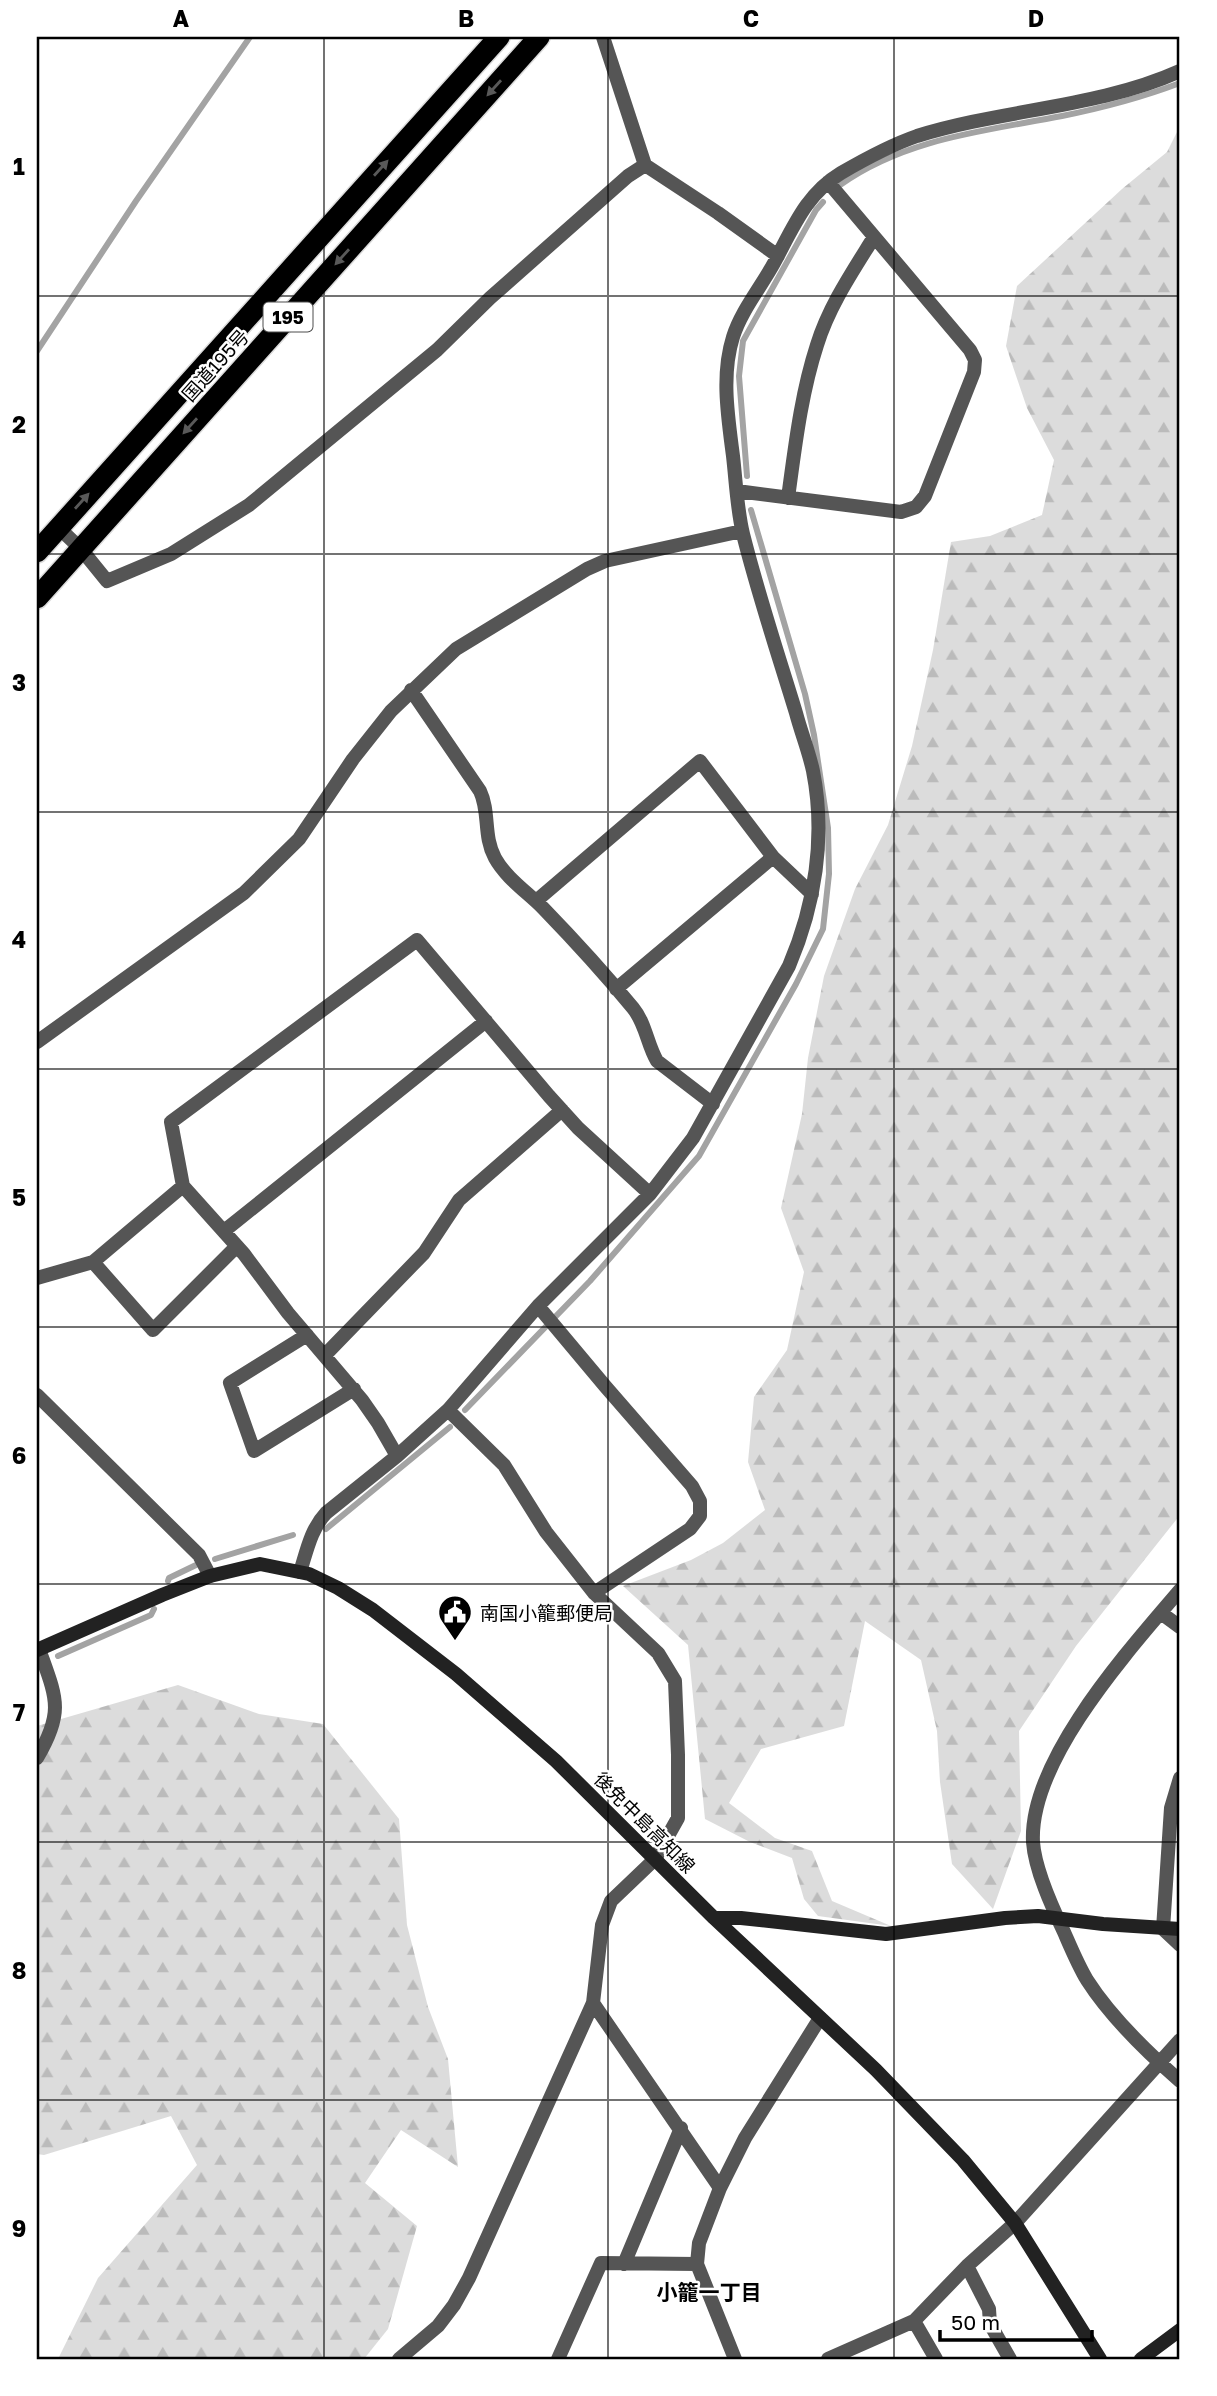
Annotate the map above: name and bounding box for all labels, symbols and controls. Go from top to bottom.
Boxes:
text: A [173,4,190,32]
text: B [458,4,474,32]
text: C [743,4,759,32]
text: D [1028,4,1044,32]
one-way arrow [487,79,502,96]
text: 1 [13,152,25,180]
one-way arrow [373,159,389,177]
one-way arrow [334,248,350,266]
road number: 195 [264,302,312,332]
street label: 国道195号 [177,324,253,406]
text: 2 [12,410,26,438]
one-way arrow [183,418,198,435]
one-way arrow [74,492,90,510]
text: 3 [12,668,26,696]
text: 4 [12,925,26,953]
text: 5 [12,1183,26,1211]
text: 6 [12,1441,26,1469]
public building icon: 南国小籠郵便局 [436,1593,474,1642]
place label: 南国小籠郵便局 [480,1601,613,1624]
text: 7 [13,1698,25,1726]
street label: 後免中島高知線 [590,1767,700,1877]
text: 8 [12,1956,26,1984]
text: 9 [12,2214,26,2242]
district label: 小籠一丁目 [657,2279,762,2305]
scale bar [940,2298,1093,2342]
text: 50 m [951,2309,1000,2335]

